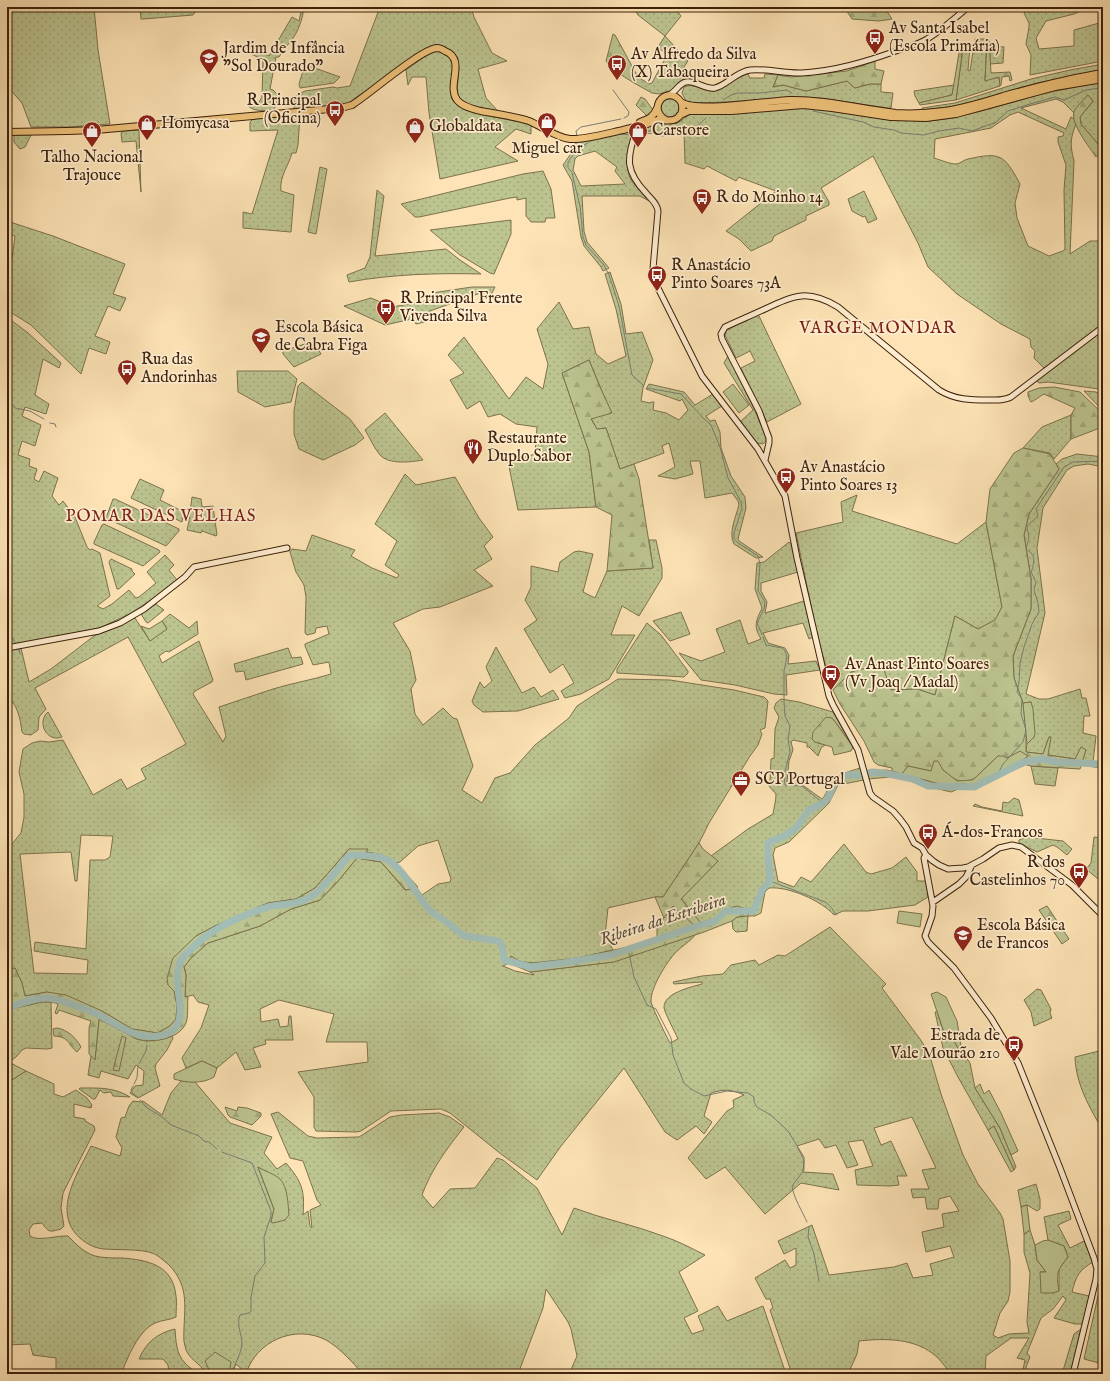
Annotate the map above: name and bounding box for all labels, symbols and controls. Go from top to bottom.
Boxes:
place label: Av Santa Isabel (Escola Primária) [888,19,1000,57]
bus stop icon: Av Santa Isabel (Escola Primária) [864,27,886,55]
place label: Jardim de Infância "Sol Dourado" [221,39,345,77]
place label: Av Alfredo da Silva (X) Tabaqueira [630,45,757,83]
school or university icon: Jardim de Infância "Sol Dourado" [198,47,220,75]
bus stop icon: Av Alfredo da Silva (X) Tabaqueira [606,53,628,81]
place label: R Principal (Oficina) [246,91,322,129]
bus stop icon: R Principal (Oficina) [324,99,346,127]
shop icon: Miguel car [536,111,558,139]
shop icon: Homycasa [136,113,158,141]
place label: Homycasa [161,114,229,134]
shop icon: Globaldata [404,116,426,144]
place label: Globaldata [429,117,502,137]
shop icon: Talho Nacional Trajouce [81,120,103,148]
shop icon: Carstore [627,120,649,148]
place label: Carstore [652,121,709,141]
place label: Miguel car [511,139,583,159]
place label: Talho Nacional Trajouce [41,148,144,186]
bus stop icon: R do Moinho 14 [691,187,713,215]
place label: R do Moinho 14 [716,188,823,208]
place label: R Anastácio Pinto Soares 73A [671,256,782,294]
bus stop icon: R Anastácio Pinto Soares 73A [646,264,668,292]
place label: R Principal Frente Vivenda Silva [399,289,523,327]
bus stop icon: R Principal Frente Vivenda Silva [375,297,397,325]
place label: Escola Básica de Cabra Figa [275,318,368,356]
district label: VARGE MONDAR [798,318,957,339]
school or university icon: Escola Básica de Cabra Figa [250,326,272,354]
place label: Rua das Andorinhas [140,350,218,388]
bus stop icon: Rua das Andorinhas [116,358,138,386]
place label: Restaurante Duplo Sabor [487,429,571,467]
restaurant icon: Restaurante Duplo Sabor [462,437,484,465]
place label: Av Anastácio Pinto Soares 13 [799,458,898,496]
bus stop icon: Av Anastácio Pinto Soares 13 [775,466,797,494]
district label: POMAR DAS VELHAS [66,506,256,527]
place label: Av Anast Pinto Soares (Vv Joaq / Madal) [844,655,989,693]
bus stop icon: Av Anast Pinto Soares (Vv Joaq / Madal) [820,663,842,691]
office icon: SCP Portugal [730,769,752,797]
place label: SCP Portugal [755,770,845,790]
place label: Á-dos-Francos [941,821,1043,843]
bus stop icon: Á-dos-Francos [917,822,939,850]
place label: R dos Castelinhos 70 [969,853,1065,891]
bus stop icon: R dos Castelinhos 70 [1068,861,1090,889]
water label: Ribeira da Estribeira [597,890,729,950]
place label: Escola Básica de Francos [977,916,1065,954]
school or university icon: Escola Básica de Francos [952,924,974,952]
place label: Estrada de Vale Mourão 210 [890,1026,1000,1064]
bus stop icon: Estrada de Vale Mourão 210 [1003,1034,1025,1062]

